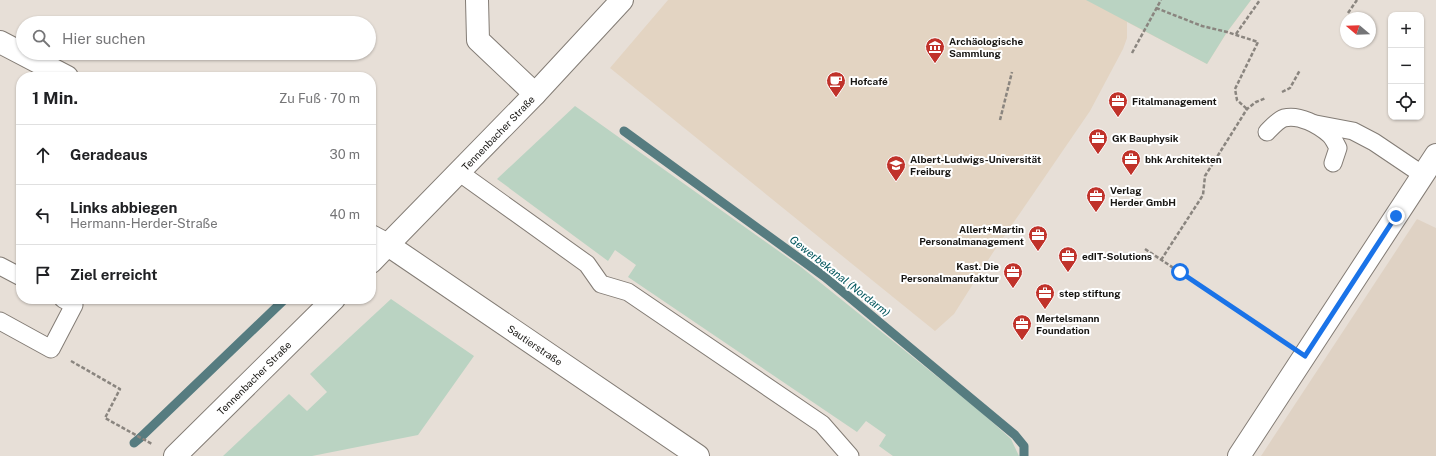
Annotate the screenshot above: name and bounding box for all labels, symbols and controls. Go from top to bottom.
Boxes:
north arrow [1340,12,1376,48]
map controls [1388,12,1424,120]
button: + [1388,12,1424,48]
search box [16,16,376,60]
icon: search [30,27,52,49]
text: Hier suchen [62,30,145,47]
place label: Archäologische Sammlung [949,35,1023,59]
museum icon: Archäologische Sammlung [924,36,946,64]
button: − [1388,48,1424,84]
cafe icon: Hofcafé [825,70,847,98]
place label: Hofcafé [850,75,888,87]
button: locate [1388,84,1424,120]
text: 1 Min. [32,88,78,108]
office icon: Fitalmanagement [1107,90,1129,118]
text: Zu Fuß · 70 m [279,91,360,106]
street label: Tennenbacher Straße [459,93,537,173]
place label: Fitalmanagement [1132,95,1217,107]
office icon: GK Bauphysik [1087,127,1109,155]
place label: GK Bauphysik [1112,132,1179,144]
icon: ahead [32,144,54,166]
text: Geradeaus [70,146,148,163]
text: 30 m [330,147,360,162]
office icon: bhk Architekten [1120,148,1142,176]
place label: Albert-Ludwigs-Universität Freiburg [910,153,1041,177]
place label: bhk Architekten [1145,153,1222,165]
school or university icon: Albert-Ludwigs-Universität Freiburg [885,154,907,182]
place label: Verlag Herder GmbH [1110,184,1176,208]
office icon: Verlag Herder GmbH [1085,185,1107,213]
text: Links abbiegen [70,199,177,216]
icon: left [32,204,54,226]
text: 40 m [329,207,360,222]
route end [1387,207,1405,225]
text: Hermann-Herder-Straße [70,216,218,231]
place label: Allert+Martin Personalmanagement [919,223,1024,247]
office icon: Allert+Martin Personalmanagement [1027,224,1049,252]
water label: Gewerbekanal (Nordarm) [788,233,892,319]
office icon: edIT-Solutions [1057,245,1079,273]
place label: edIT-Solutions [1082,250,1152,262]
place label: Kast. Die Personalmanufaktur [901,260,999,284]
office icon: Kast. Die Personalmanufaktur [1002,261,1024,289]
route start [1171,263,1189,281]
icon: arrive [32,264,54,286]
text: Ziel erreicht [70,266,157,283]
office icon: step stiftung [1034,282,1056,310]
place label: step stiftung [1059,287,1121,299]
place label: Mertelsmann Foundation [1036,312,1100,336]
office icon: Mertelsmann Foundation [1011,313,1033,341]
street label: Sautierstraße [505,322,565,368]
street label: Tennenbacher Straße [215,338,294,417]

